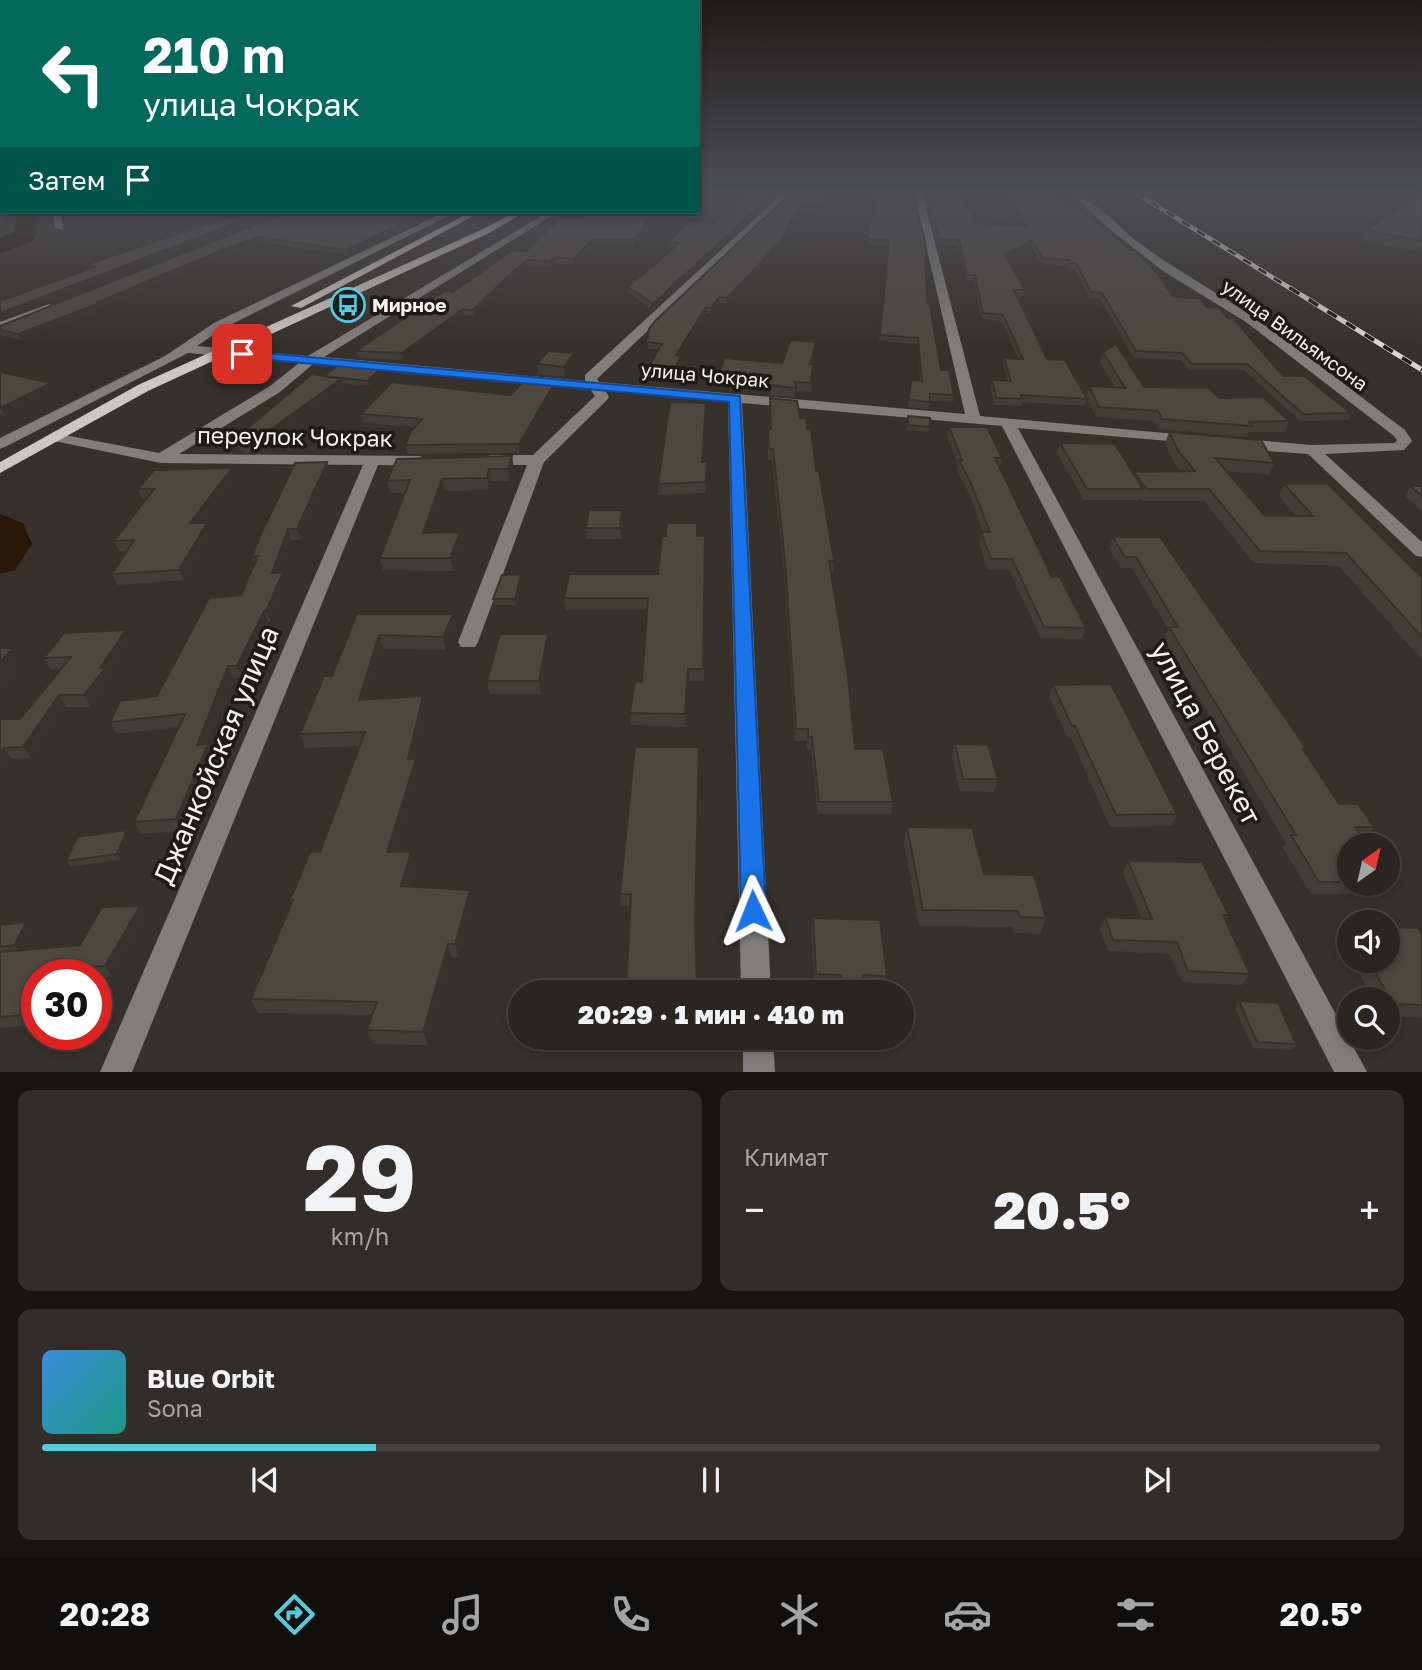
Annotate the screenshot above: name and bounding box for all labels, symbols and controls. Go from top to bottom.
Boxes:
text: 210 m [143,25,285,84]
icon: left [28,28,119,119]
text: улица Чокрак [143,85,360,123]
icon: arrive [119,161,157,199]
text: Затем [28,165,105,196]
street label: улица Вильямсона [1218,274,1373,395]
bus stop icon: Мирное [329,286,367,324]
place label: Мирное [372,293,446,316]
pin [212,324,272,384]
icon: arrive [223,335,261,373]
street label: улица Чокрак [640,357,770,392]
street label: переулок Чокрак [197,420,393,452]
street label: Джанкойская улица [146,621,285,889]
street label: улица Берекет [1144,636,1269,830]
north arrow [1337,833,1400,896]
map controls [1337,833,1400,1050]
position arrow [716,874,790,948]
button: sound [1337,910,1400,973]
speed limit sign: 30 [21,959,112,1050]
button: search [1337,987,1400,1050]
text: 20:29 · 1 мин · 410 m [578,999,844,1030]
text: 29 [303,1122,417,1231]
text: Климат [744,1143,829,1171]
text: 20.5° [994,1178,1130,1240]
text: − [744,1187,765,1232]
text: + [1359,1187,1380,1232]
text: km/h [331,1222,389,1250]
text: Blue Orbit [147,1363,275,1394]
text: Sona [147,1394,203,1422]
icon: previous [246,1461,284,1499]
icon: pause [692,1461,730,1499]
icon: next [1138,1461,1176,1499]
icon: directions [270,1590,319,1639]
icon: music [438,1590,487,1639]
icon: phone [606,1590,655,1639]
icon: climate [775,1590,824,1639]
icon: car [943,1590,992,1639]
icon: filters [1111,1590,1160,1639]
text: 20:28 [60,1595,150,1633]
text: 20.5° [1280,1595,1362,1633]

